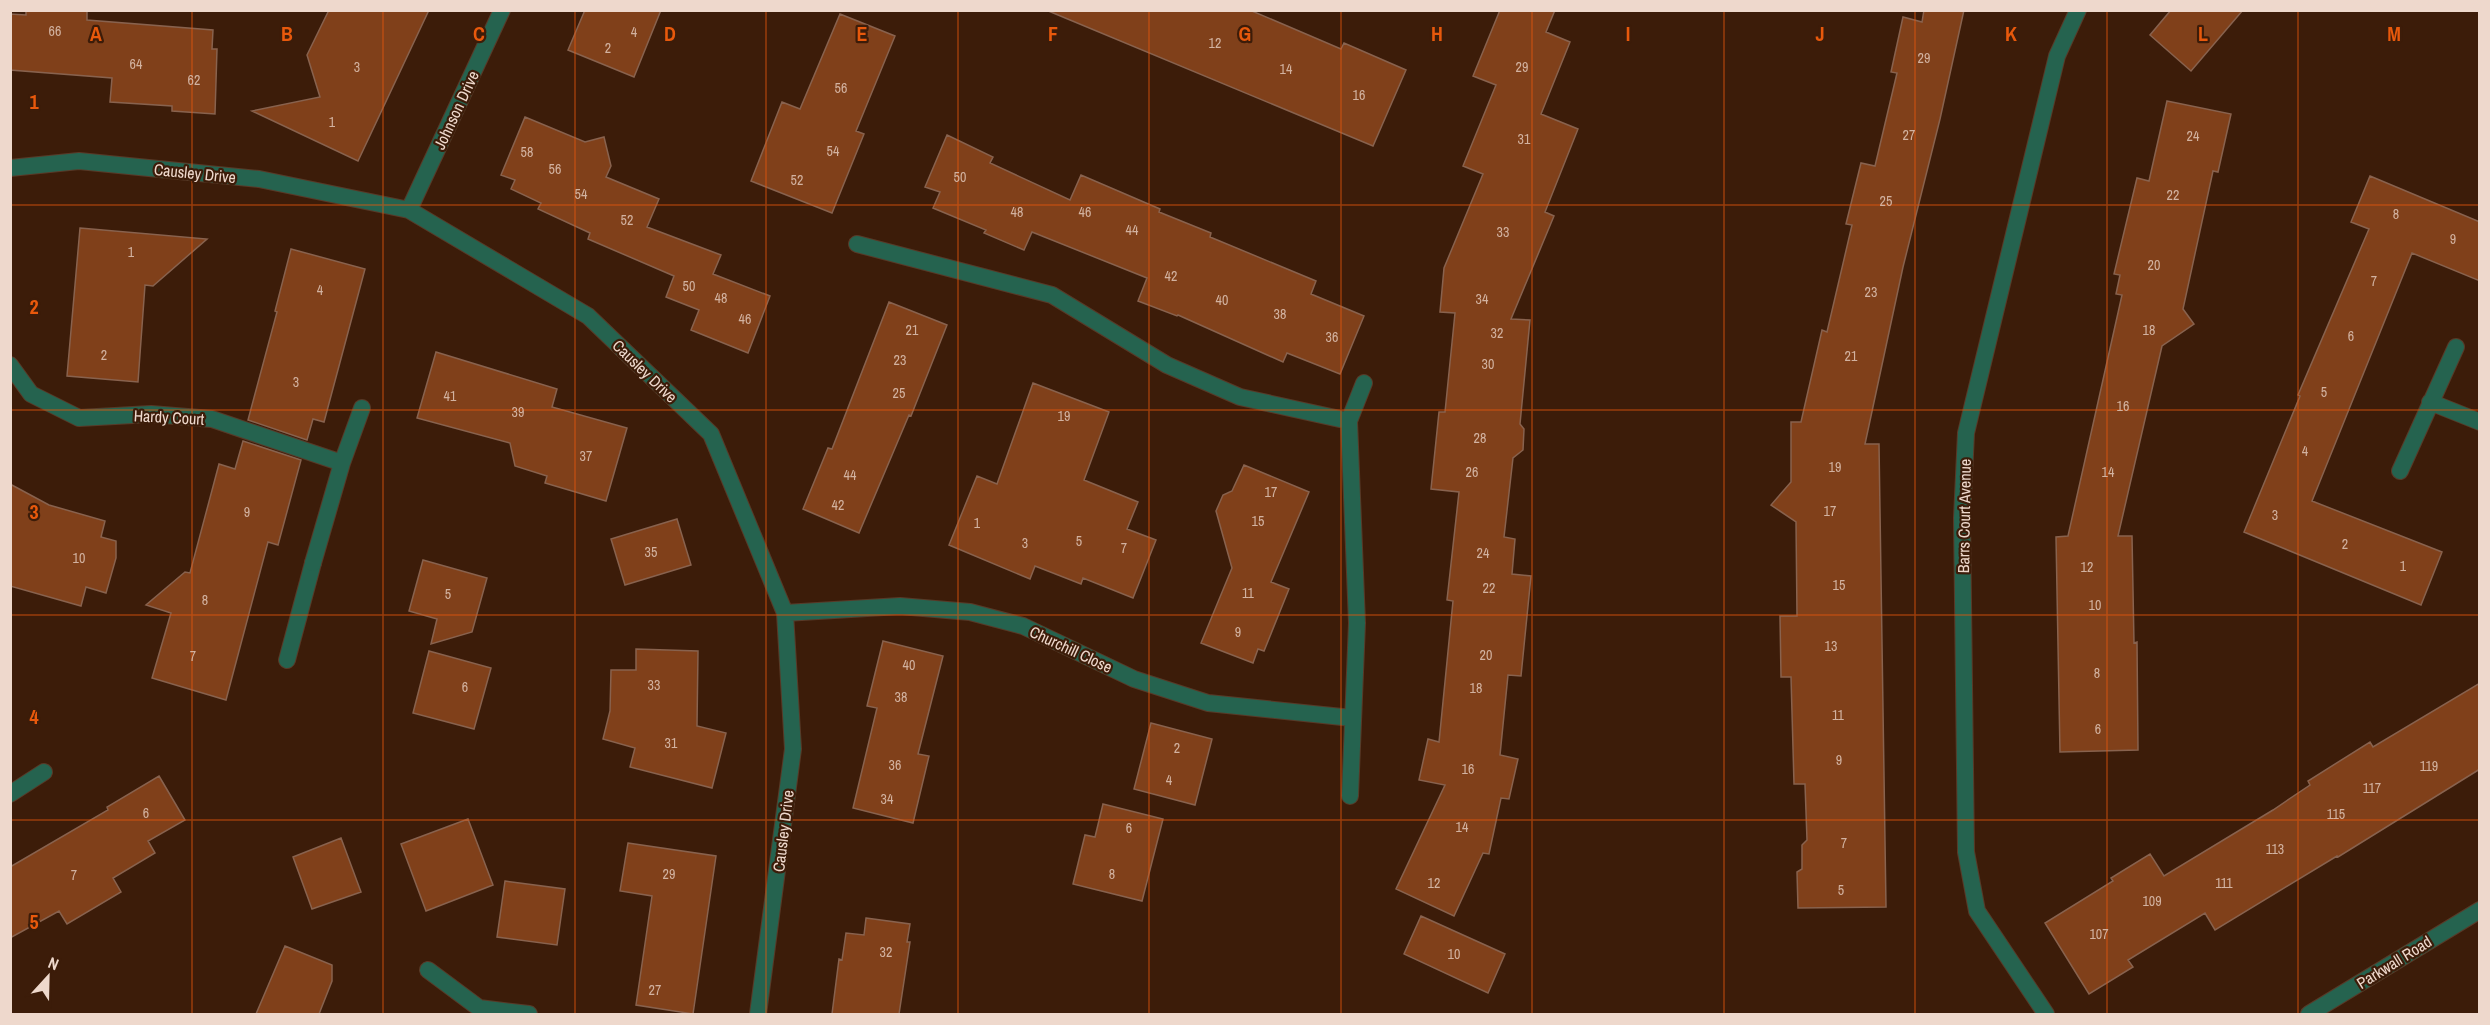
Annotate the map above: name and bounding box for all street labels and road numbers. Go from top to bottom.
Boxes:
street label: Johnson Drive [428,67,484,153]
street label: Causley Drive [153,158,237,188]
street label: Causley Drive [608,334,682,408]
street label: Hardy Court [133,404,205,430]
street label: Barrs Court Avenue [1952,459,1976,573]
street label: Churchill Close [1026,620,1116,678]
street label: Causley Drive [767,789,799,873]
street label: Parkwall Road [2352,930,2436,994]

